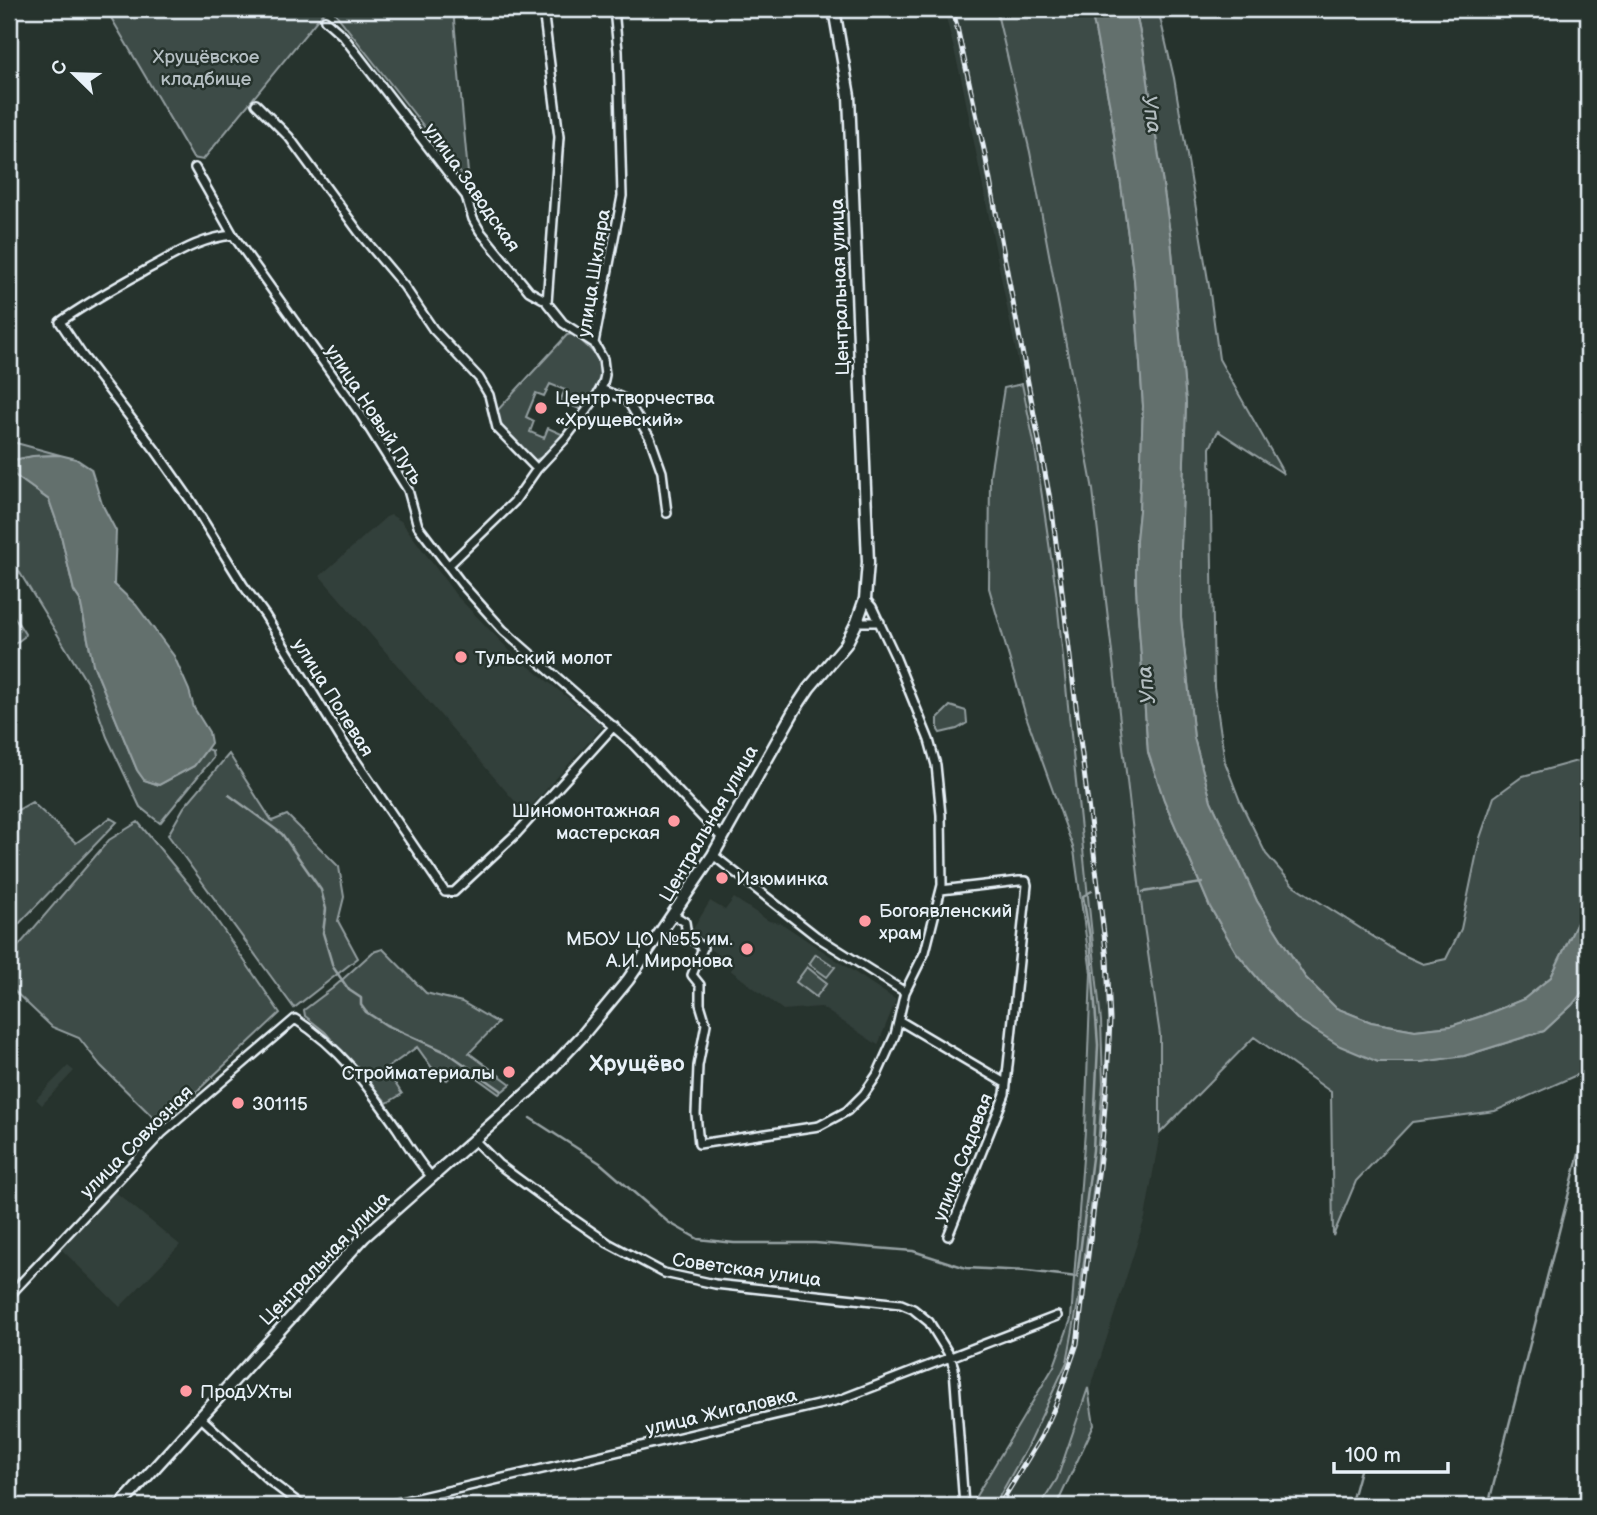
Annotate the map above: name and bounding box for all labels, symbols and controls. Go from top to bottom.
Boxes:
north arrow [38,38,108,108]
park label: Хрущёвское кладбище [153,46,260,91]
text: С [47,57,73,79]
water label: Упа [1136,93,1167,135]
street label: улица Заводская [419,119,525,257]
street label: Центральная улица [826,198,855,376]
street label: улица Шкляра [573,207,616,339]
street label: улица Новый Путь [320,340,428,490]
place label: Центр творчества «Хрущевский» [555,387,715,432]
marker: Центр творчества «Хрущевский» [533,400,549,416]
street label: улица Полевая [287,635,378,761]
place label: Тульский молот [475,647,613,670]
marker: Тульский молот [453,649,469,665]
water label: Упа [1132,664,1161,705]
street label: Центральная улица [655,741,764,906]
place label: Шиномонтажная мастерская [512,800,660,845]
marker: Шиномонтажная мастерская [666,813,682,829]
place label: Изюминка [736,868,828,891]
marker: Изюминка [714,870,730,886]
place label: Богоявленский храм [879,900,1012,945]
marker: Богоявленский храм [857,913,873,929]
place label: МБОУ ЦО №55 им. А.И. Миронова [566,928,733,973]
marker: МБОУ ЦО №55 им. А.И. Миронова [739,941,755,957]
district label: Хрущёво [588,1050,685,1078]
place label: Стройматериалы [342,1062,495,1085]
marker: Стройматериалы [501,1064,517,1080]
street label: улица Совхозная [76,1081,198,1203]
street label: улица Садовая [928,1090,998,1225]
place label: 301115 [252,1093,308,1116]
marker: 301115 [230,1095,246,1111]
street label: Центральная улица [255,1187,395,1331]
street label: Советская улица [671,1249,823,1292]
place label: ПродУХты [200,1381,292,1404]
marker: ПродУХты [178,1383,194,1399]
street label: улица Жигаловка [643,1384,799,1441]
scale bar [1334,1431,1448,1475]
text: 100 m [1345,1443,1401,1468]

